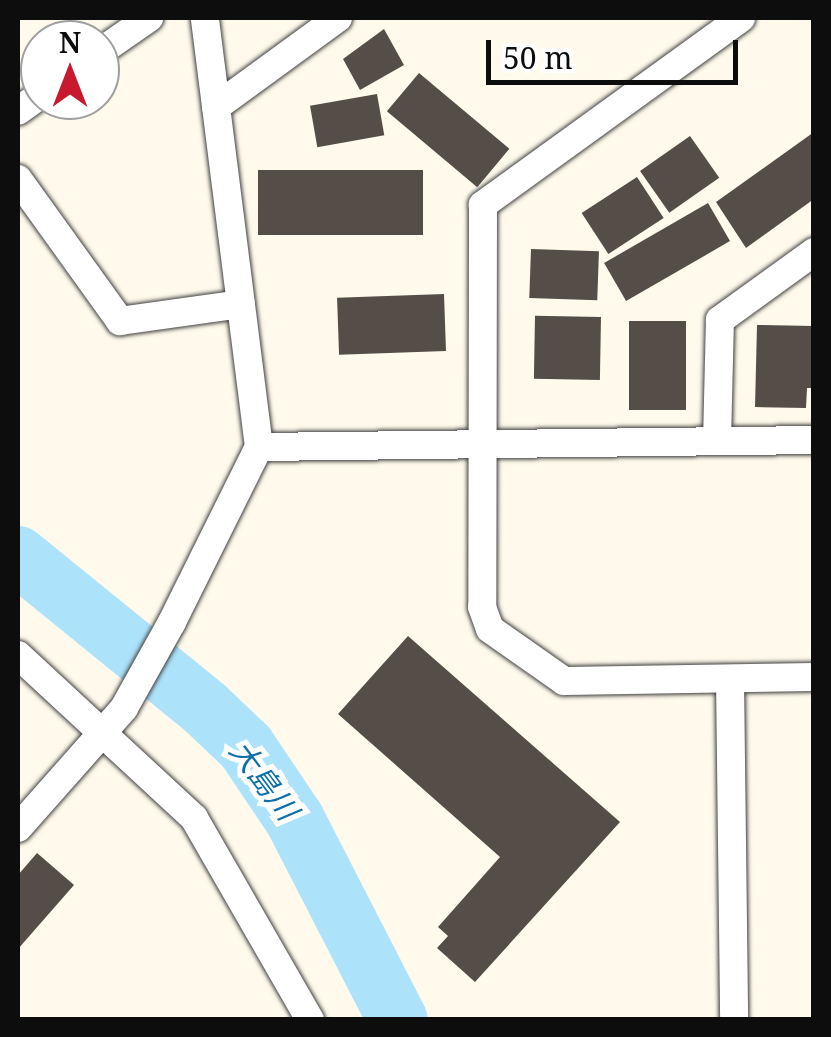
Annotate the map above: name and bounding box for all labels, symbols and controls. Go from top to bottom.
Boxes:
north arrow [20,20,120,120]
scale bar [491,20,744,82]
text: N [59,23,81,61]
text: 50 m [503,37,573,78]
water label: 大島川 [223,733,305,827]

